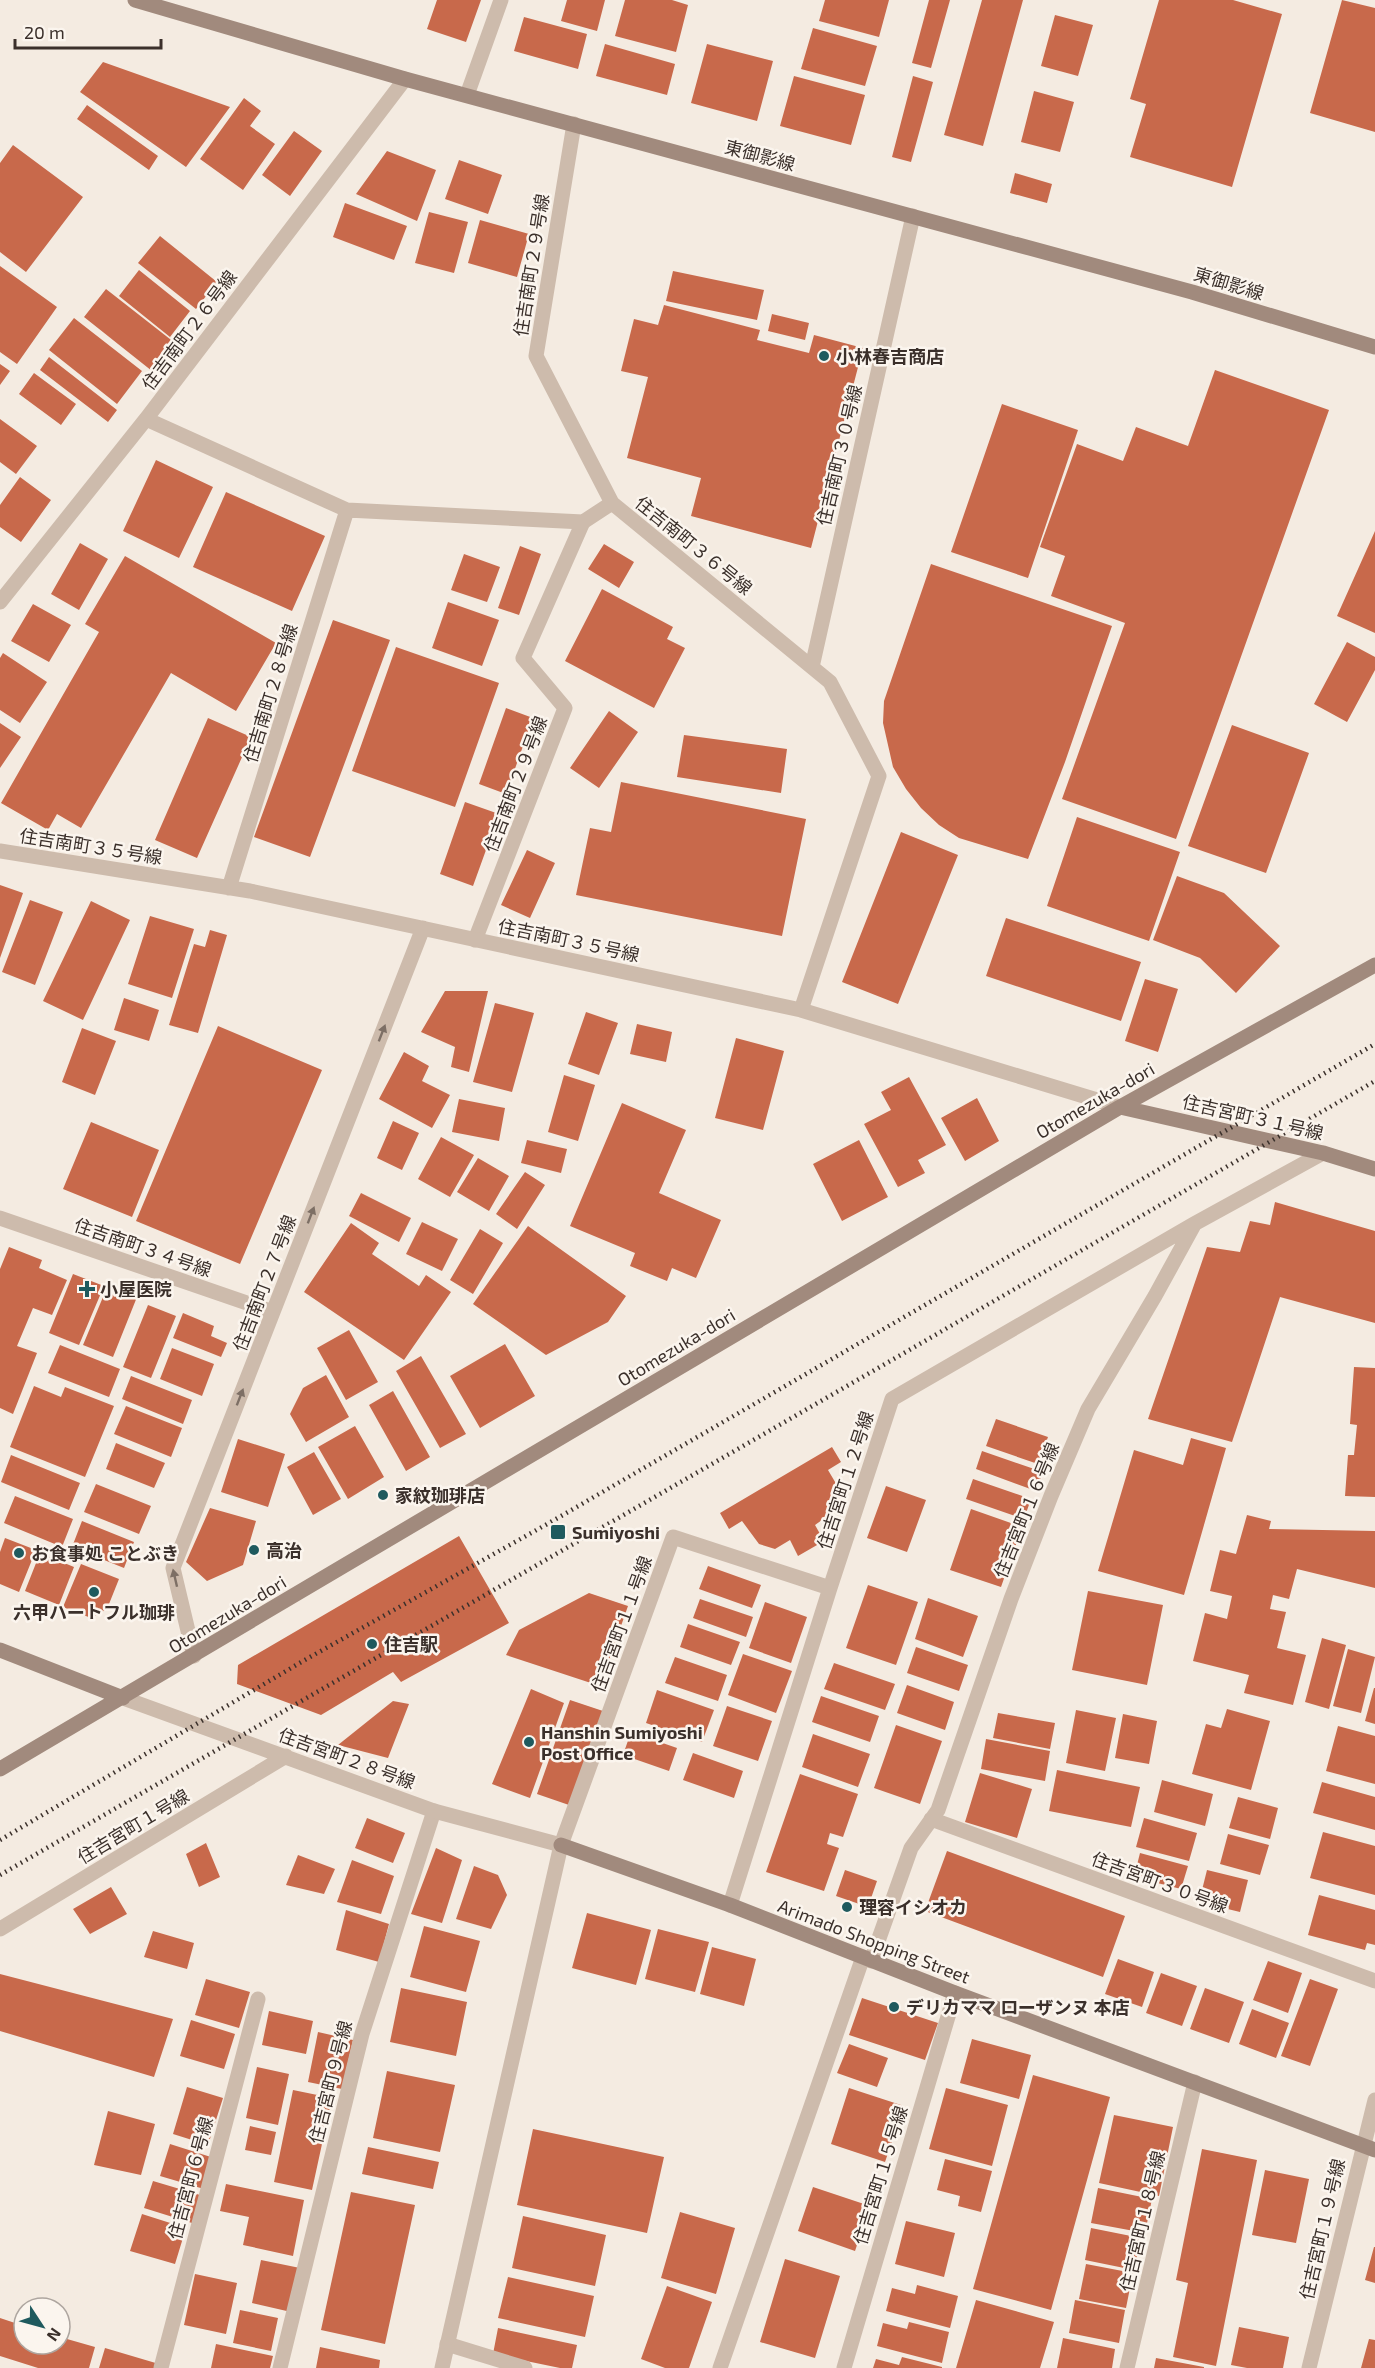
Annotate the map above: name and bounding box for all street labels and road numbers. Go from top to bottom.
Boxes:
street label: 東御影線 [722,135,798,175]
street label: 住吉南町２９号線 [509,192,553,338]
street label: 東御影線 [1191,262,1267,304]
street label: 住吉南町２６号線 [137,266,241,394]
street label: 住吉南町３０号線 [812,382,866,528]
street label: 住吉南町３６号線 [631,491,757,599]
street label: 住吉南町２８号線 [238,621,302,765]
street label: 住吉南町２９号線 [479,713,551,855]
street label: 住吉南町３５号線 [18,824,164,868]
street label: 住吉南町３５号線 [496,914,642,966]
street label: Otomezuka-dori [1032,1057,1158,1143]
street label: 住吉宮町３１号線 [1180,1090,1326,1144]
street label: 住吉南町２７号線 [228,1212,300,1354]
street label: 住吉南町３４号線 [71,1213,215,1281]
street label: Otomezuka-dori [613,1303,739,1391]
street label: 住吉宮町１２号線 [812,1408,878,1552]
street label: 住吉宮町１６号線 [989,1439,1063,1581]
street label: 住吉宮町１１号線 [586,1553,656,1695]
street label: Otomezuka-dori [164,1570,290,1658]
street label: 住吉宮町２８号線 [276,1723,418,1793]
street label: 住吉宮町１号線 [73,1784,193,1868]
street label: 住吉宮町３０号線 [1089,1847,1231,1917]
street label: Arimado Shopping Street [775,1894,973,1988]
street label: 住吉宮町９号線 [304,2018,356,2146]
street label: 住吉宮町１５号線 [848,2103,912,2247]
street label: 住吉宮町６号線 [163,2114,217,2242]
street label: 住吉宮町１８号線 [1115,2148,1169,2294]
street label: 住吉宮町１９号線 [1295,2156,1349,2302]

